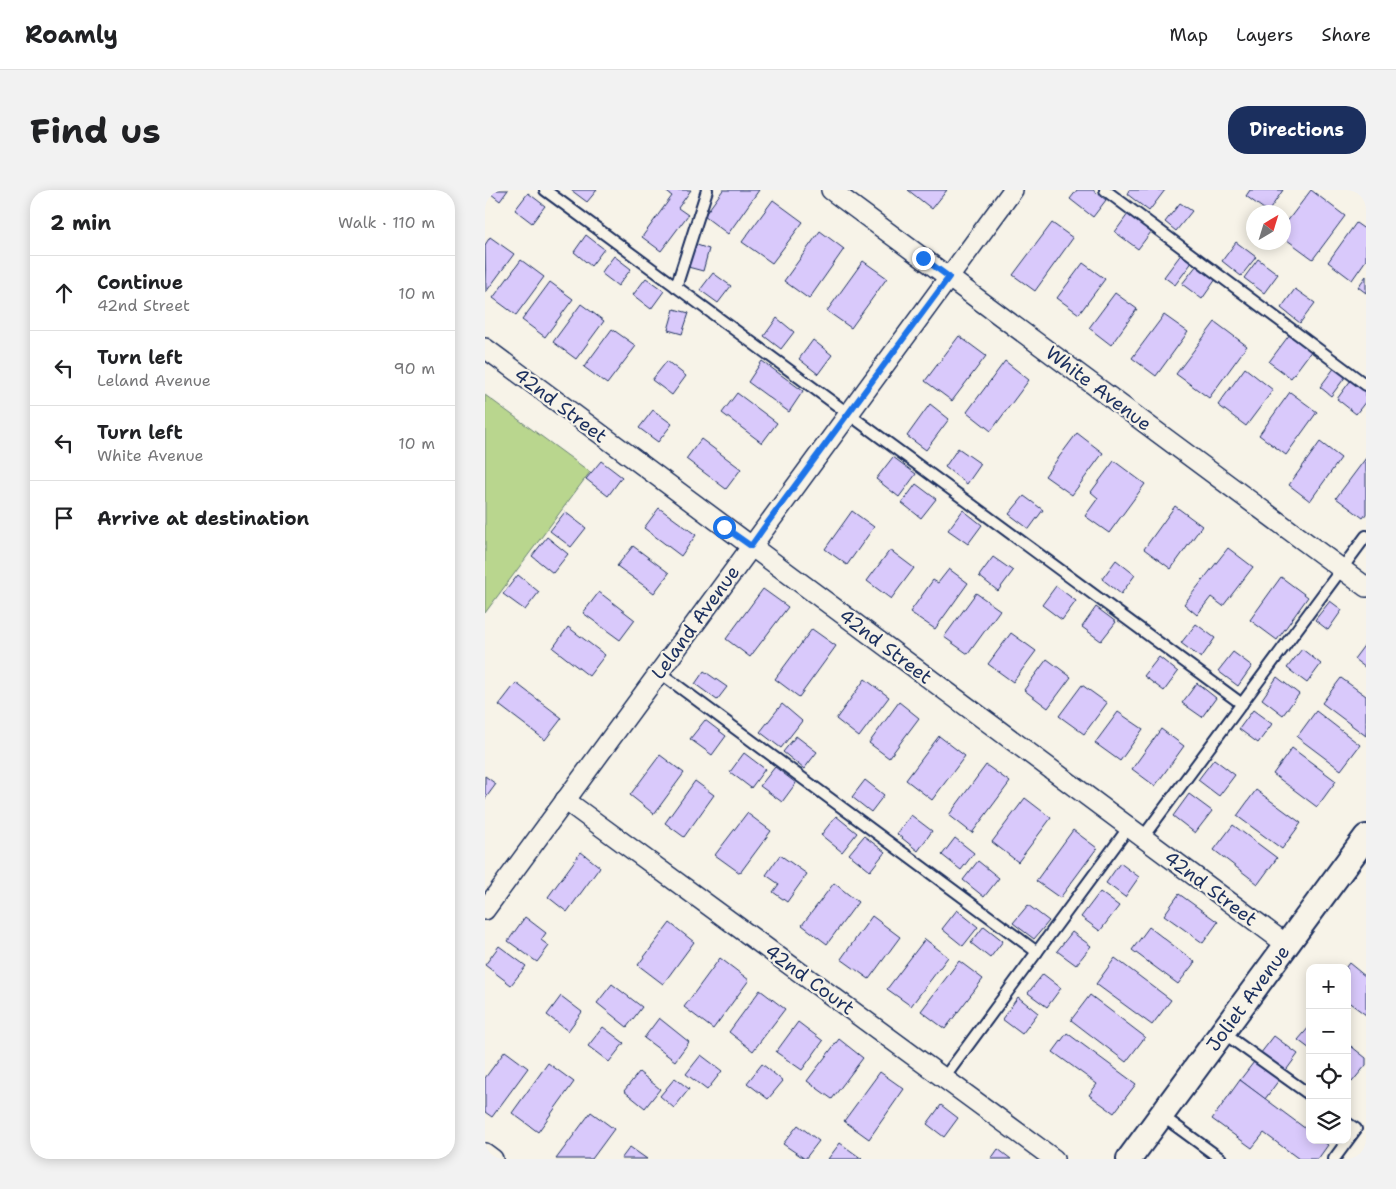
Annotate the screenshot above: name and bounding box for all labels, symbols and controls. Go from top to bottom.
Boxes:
text: Roamly [25,19,118,51]
text: Map [1170,23,1208,47]
text: Layers [1236,23,1293,47]
text: Share [1321,23,1371,47]
button: Directions [1228,106,1366,154]
text: Find us [30,107,161,154]
north arrow [1246,205,1291,250]
text: 2 min [50,209,111,237]
text: Walk · 110 m [338,212,435,233]
route end [912,247,935,270]
text: Continue [97,270,183,295]
icon: ahead [50,279,78,307]
text: 10 m [398,283,435,304]
text: 42nd Street [97,295,190,316]
street label: White Avenue [1041,340,1157,436]
text: Turn left [97,345,183,370]
icon: left [50,354,78,382]
text: 90 m [394,358,435,379]
street label: 42nd Street [509,362,612,449]
text: Leland Avenue [97,370,211,391]
text: Turn left [97,420,183,445]
icon: left [50,429,78,457]
text: 10 m [398,433,435,454]
text: White Avenue [97,445,204,466]
icon: arrive [50,504,78,532]
text: Arrive at destination [97,506,309,531]
route start [713,516,736,539]
street label: Leland Avenue [646,560,745,684]
street label: 42nd Street [834,603,937,690]
street label: 42nd Street [1159,845,1262,932]
street label: 42nd Court [760,938,860,1020]
street label: Joliet Avenue [1201,940,1295,1056]
map controls [1306,964,1351,1144]
button: + [1306,964,1351,1009]
button: − [1306,1009,1351,1054]
button: locate [1306,1054,1351,1099]
button: layers [1306,1099,1351,1144]

